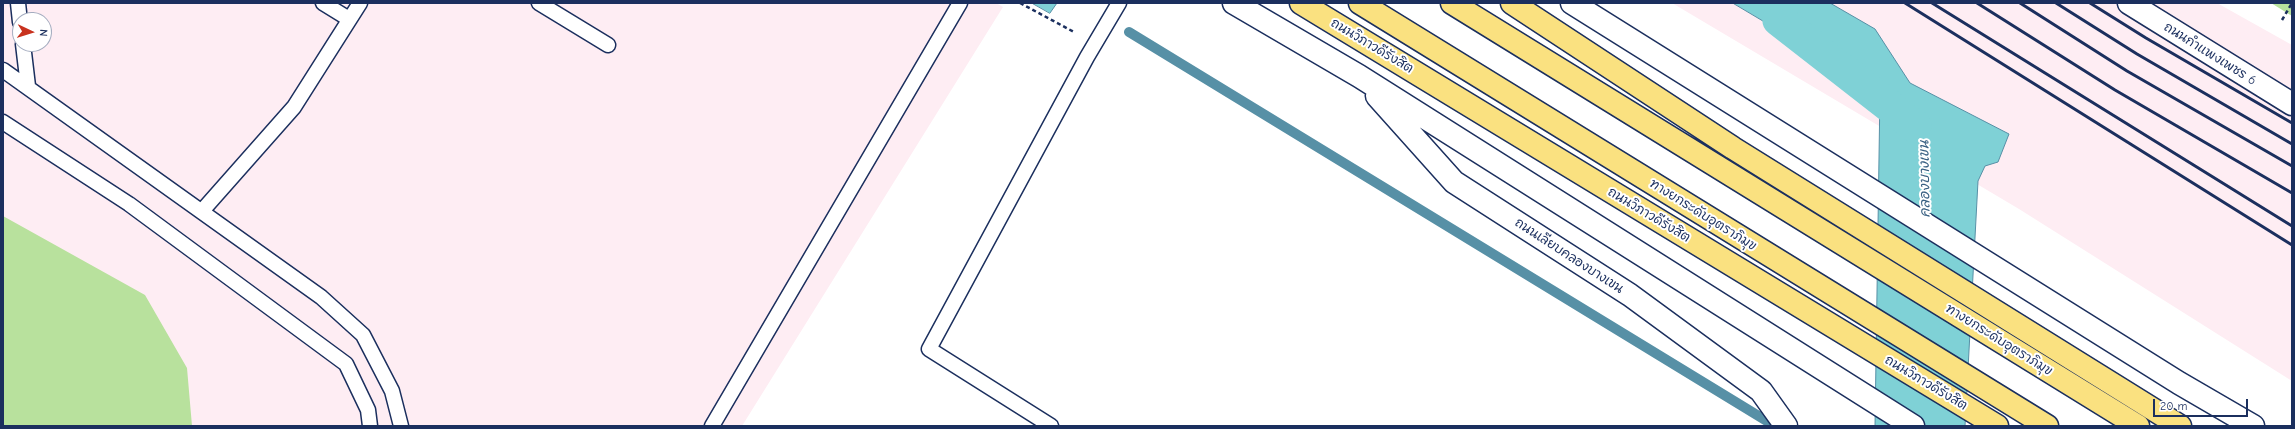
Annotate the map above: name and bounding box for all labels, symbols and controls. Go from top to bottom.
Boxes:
north arrow [12,12,52,52]
street label: ถนนวิภาวดีรังสิต [1328,15,1416,77]
street label: ถนนกำแพงเพชร 6 [2161,19,2259,89]
text: N [37,29,50,37]
water label: คลองบางเขน [1916,140,1934,218]
street label: ทางยกระดับอุตราภิมุข [1647,176,1759,254]
street label: ถนนวิภาวดีรังสิต [1605,184,1693,246]
street label: ถนนเลียบคลองบางเขน [1512,215,1626,297]
street label: ทางยกระดับอุตราภิมุข [1943,301,2055,379]
street label: ถนนวิภาวดีรังสิต [1882,352,1970,414]
scale bar [2155,391,2250,417]
text: 20 m [2160,399,2188,413]

